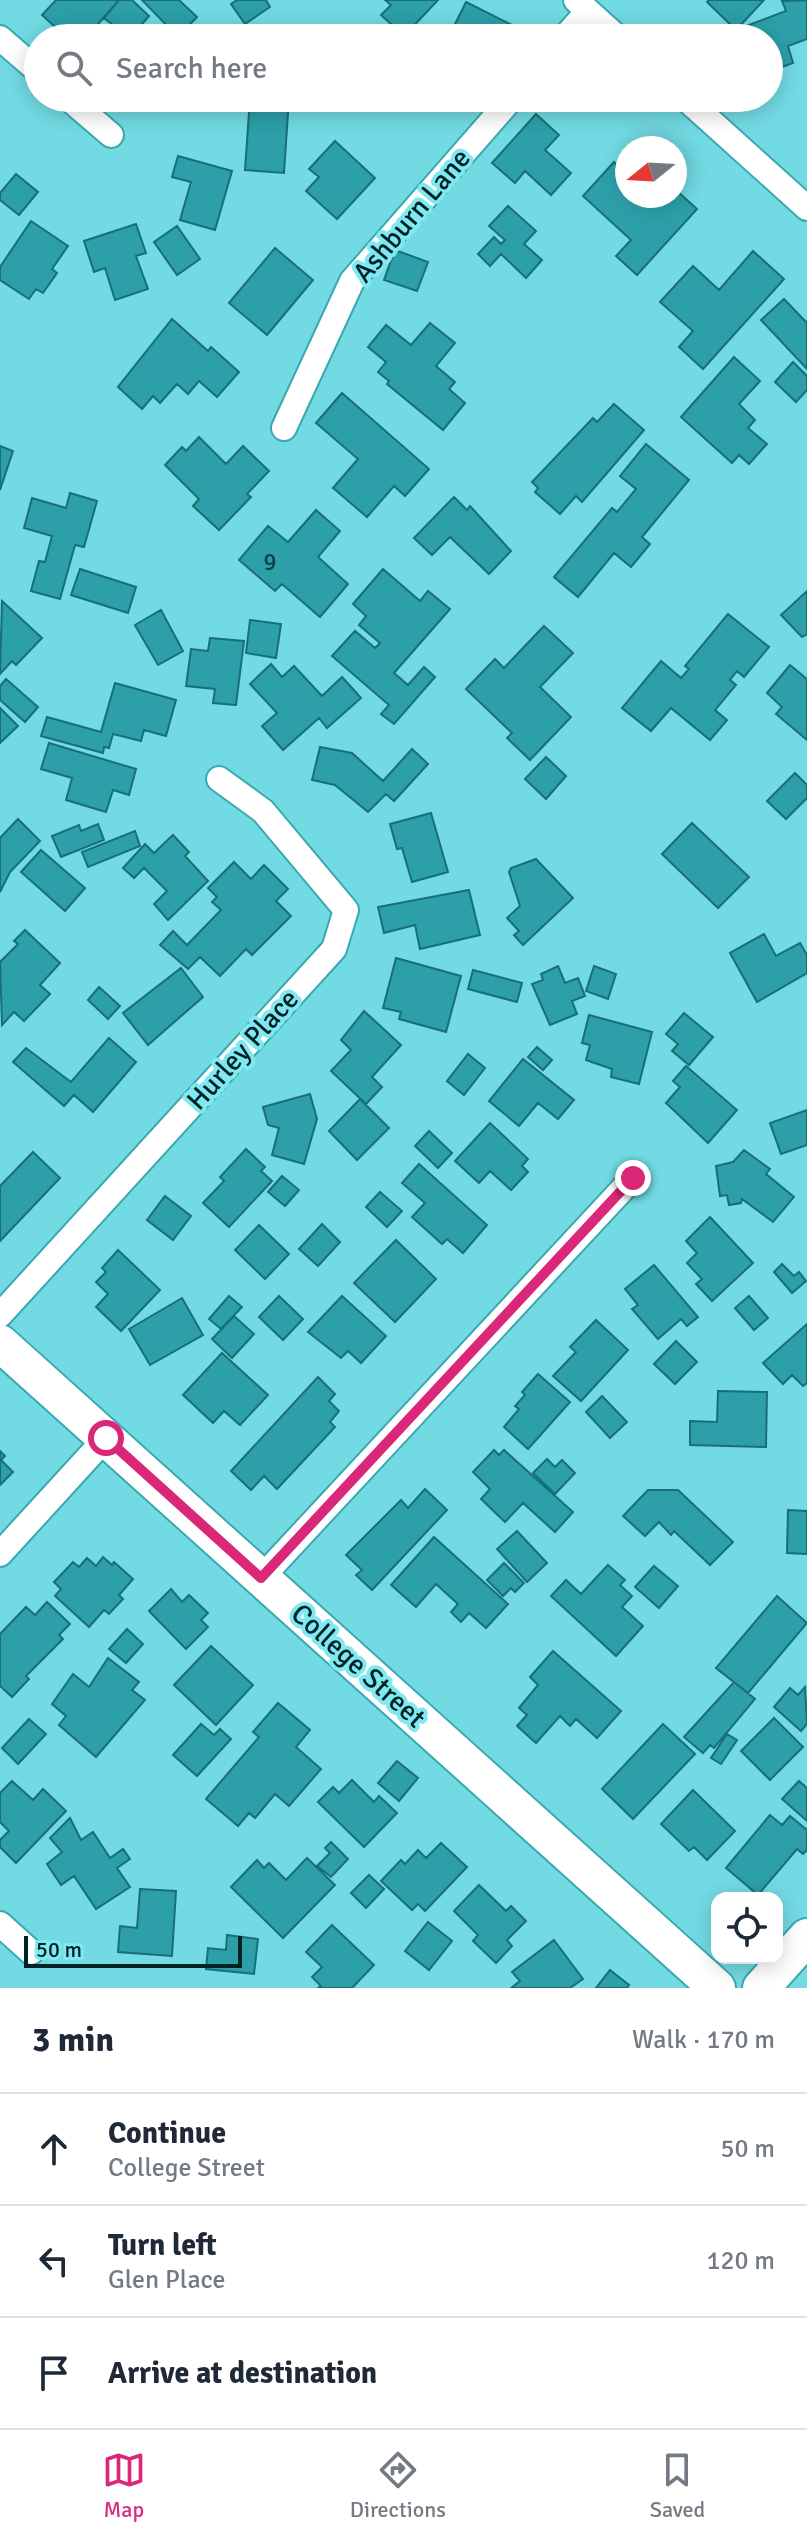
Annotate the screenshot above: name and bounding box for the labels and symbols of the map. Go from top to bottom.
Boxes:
north arrow [615,136,687,208]
street label: Ashburn Lane [346,142,478,289]
house number: 9 [264,547,276,577]
street label: Hurley Place [180,982,306,1117]
route end [615,1160,651,1196]
route start [88,1420,124,1456]
street label: College Street [284,1597,433,1735]
scale bar [24,1932,242,1968]

